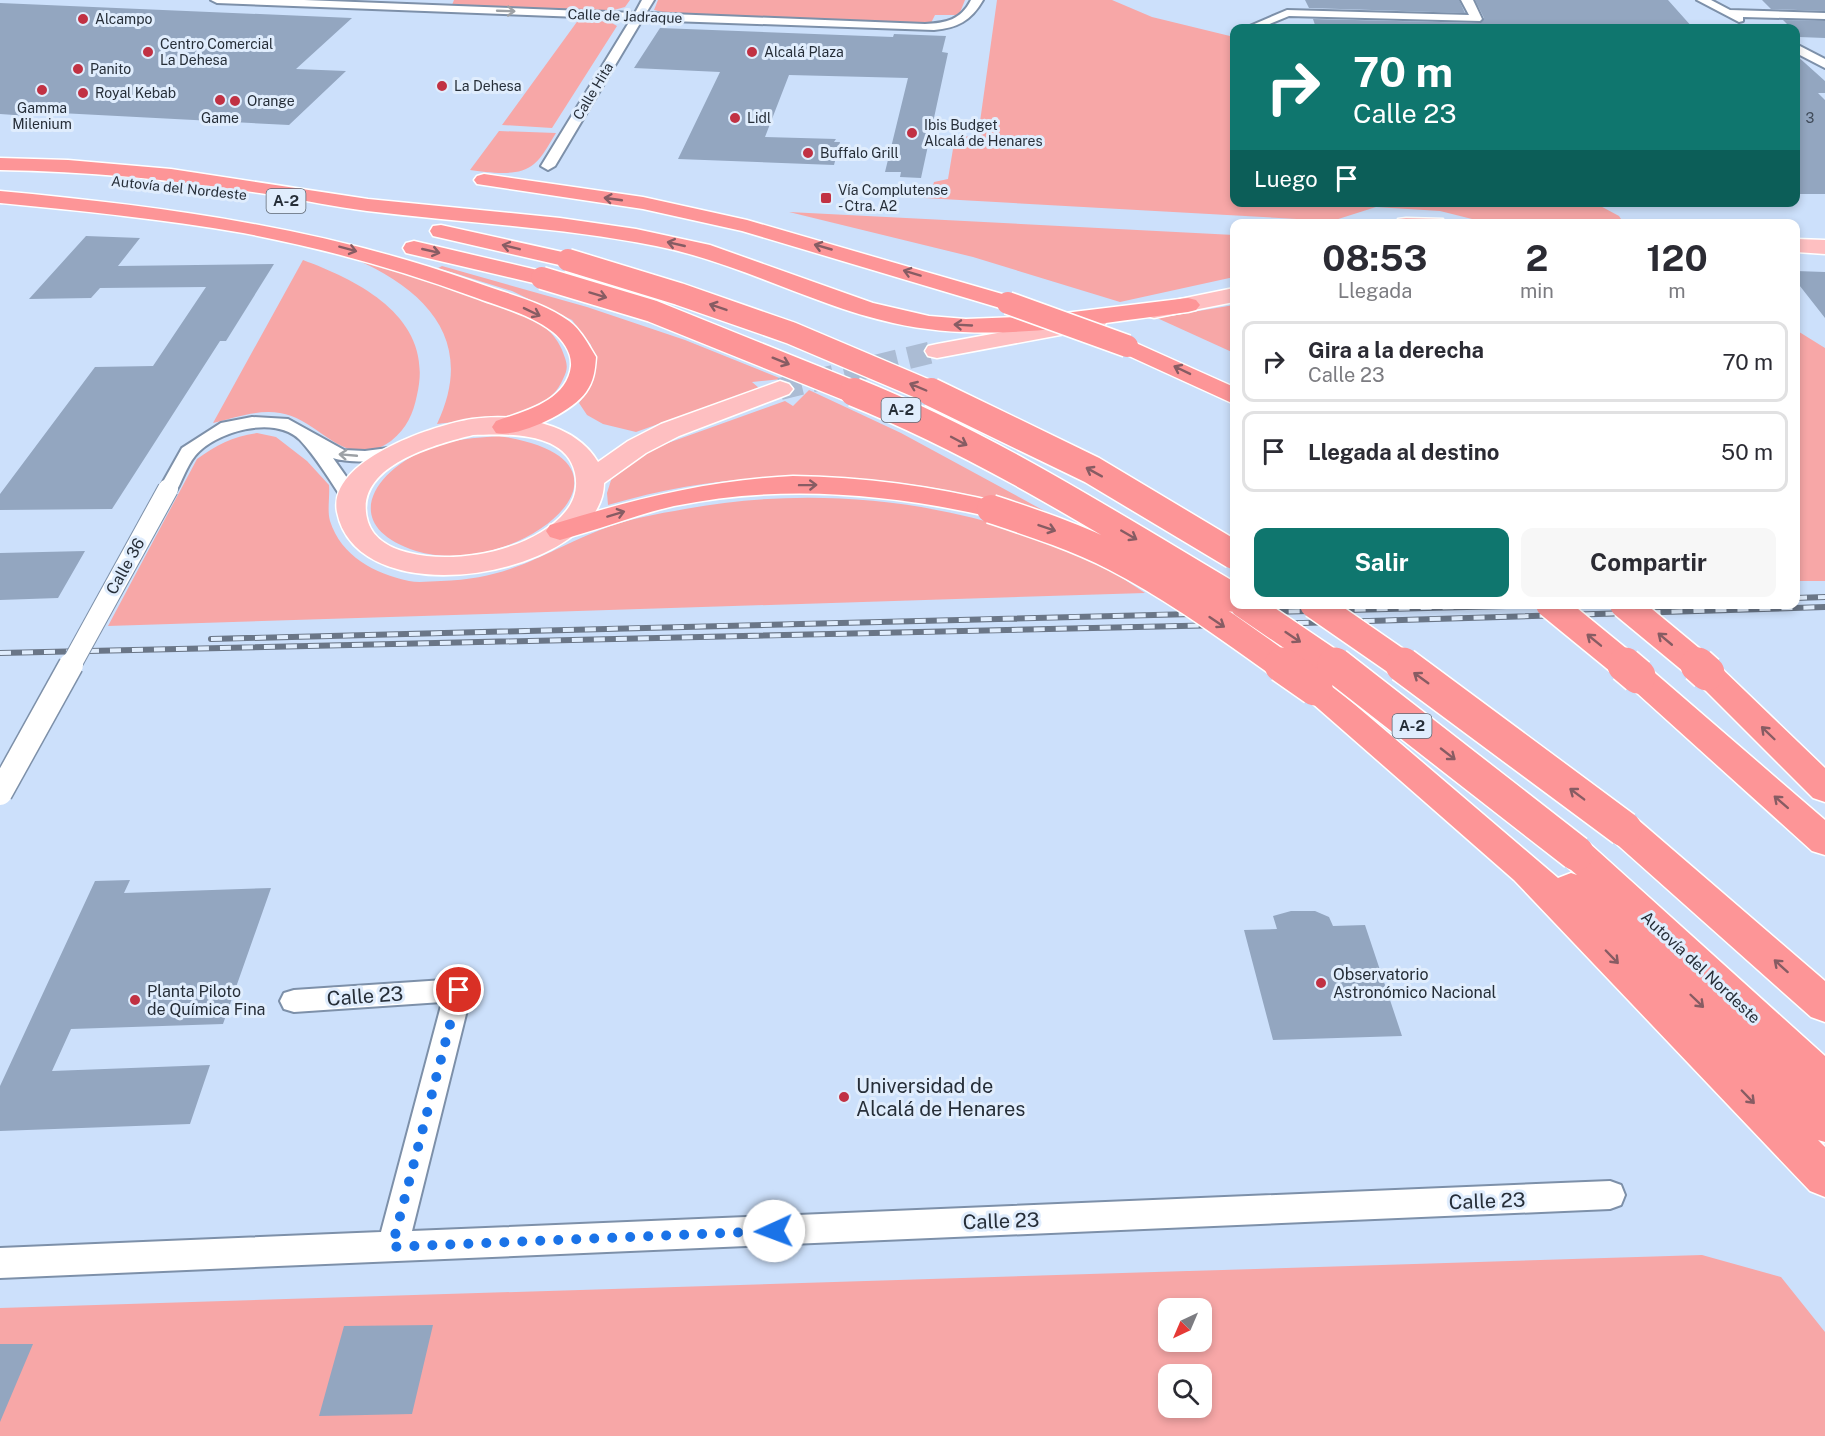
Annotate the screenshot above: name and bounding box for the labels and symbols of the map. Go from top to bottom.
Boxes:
one-way arrow [496,6,516,17]
street label: Calle de Jadraque [567,6,683,26]
place label: Alcampo [95,11,153,27]
marker: Alcampo [76,12,90,26]
place label: Centro Comercial La Dehesa [160,36,273,68]
place label: Alcalá Plaza [764,44,844,60]
marker: Centro Comercial La Dehesa [141,45,155,59]
marker: Alcalá Plaza [745,45,759,59]
street label: Calle Hita [570,60,616,122]
place label: Panito [90,61,131,77]
marker: Panito [71,62,85,76]
place label: La Dehesa [454,78,521,94]
marker: La Dehesa [435,79,449,93]
marker: Gamma Milenium [35,83,49,97]
place label: Royal Kebab [95,85,176,101]
marker: Royal Kebab [76,86,90,100]
marker: Game [213,93,227,107]
place label: Orange [247,93,295,109]
marker: Orange [228,94,242,108]
place label: Gamma Milenium [12,100,72,132]
place label: Game [201,110,239,126]
place label: Lidl [747,110,771,126]
house number: 3 [1806,110,1815,126]
marker: Lidl [728,111,742,125]
place label: Ibis Budget Alcalá de Henares [924,117,1043,149]
marker: Ibis Budget Alcalá de Henares [905,126,919,140]
place label: Buffalo Grill [820,145,899,161]
marker: Buffalo Grill [801,146,815,160]
street label: Autovía del Nordeste [110,173,248,203]
place label: Vía Complutense - Ctra. A2 [838,182,948,214]
road number: A-2 [266,189,306,213]
marker: Vía Complutense - Ctra. A2 [819,191,833,205]
one-way arrow [604,193,624,204]
one-way arrow [666,237,685,249]
one-way arrow [502,240,521,252]
one-way arrow [814,241,833,252]
one-way arrow [338,244,357,256]
one-way arrow [421,246,440,258]
one-way arrow [903,267,922,278]
one-way arrow [588,290,607,301]
one-way arrow [709,301,728,312]
one-way arrow [523,307,541,319]
one-way arrow [953,320,973,331]
one-way arrow [771,356,790,367]
one-way arrow [1173,364,1191,375]
one-way arrow [910,381,928,392]
road number: A-2 [882,398,920,422]
one-way arrow [950,435,968,447]
one-way arrow [339,449,359,460]
one-way arrow [1086,466,1103,478]
one-way arrow [798,480,818,491]
one-way arrow [606,508,625,519]
one-way arrow [1037,523,1056,534]
one-way arrow [1121,529,1138,541]
street label: Calle 36 [102,535,149,598]
one-way arrow [1208,615,1225,628]
one-way arrow [1284,631,1300,643]
one-way arrow [1658,632,1673,646]
one-way arrow [1586,634,1602,647]
one-way arrow [1413,671,1429,684]
road number: A-2 [1392,714,1432,738]
one-way arrow [1761,726,1776,740]
one-way arrow [1440,748,1456,760]
one-way arrow [1569,788,1585,800]
one-way arrow [1774,795,1789,809]
street label: Autovía del Nordeste [1637,907,1764,1027]
one-way arrow [1605,950,1619,965]
one-way arrow [1774,959,1789,973]
pin [433,964,484,1015]
place label: Observatorio Astronómico Nacional [1333,965,1496,1002]
marker: Observatorio Astronómico Nacional [1314,976,1328,990]
street label: Calle 23 [326,981,404,1011]
place label: Planta Piloto de Química Fina [147,982,265,1019]
marker: Planta Piloto de Química Fina [128,993,142,1007]
one-way arrow [1690,993,1705,1008]
place label: Universidad de Alcalá de Henares [856,1074,1025,1121]
marker: Universidad de Alcalá de Henares [837,1090,851,1104]
one-way arrow [1741,1090,1755,1105]
street label: Calle 23 [1448,1188,1526,1214]
position arrow [742,1199,806,1263]
street label: Calle 23 [962,1208,1040,1234]
north arrow [1158,1298,1212,1352]

